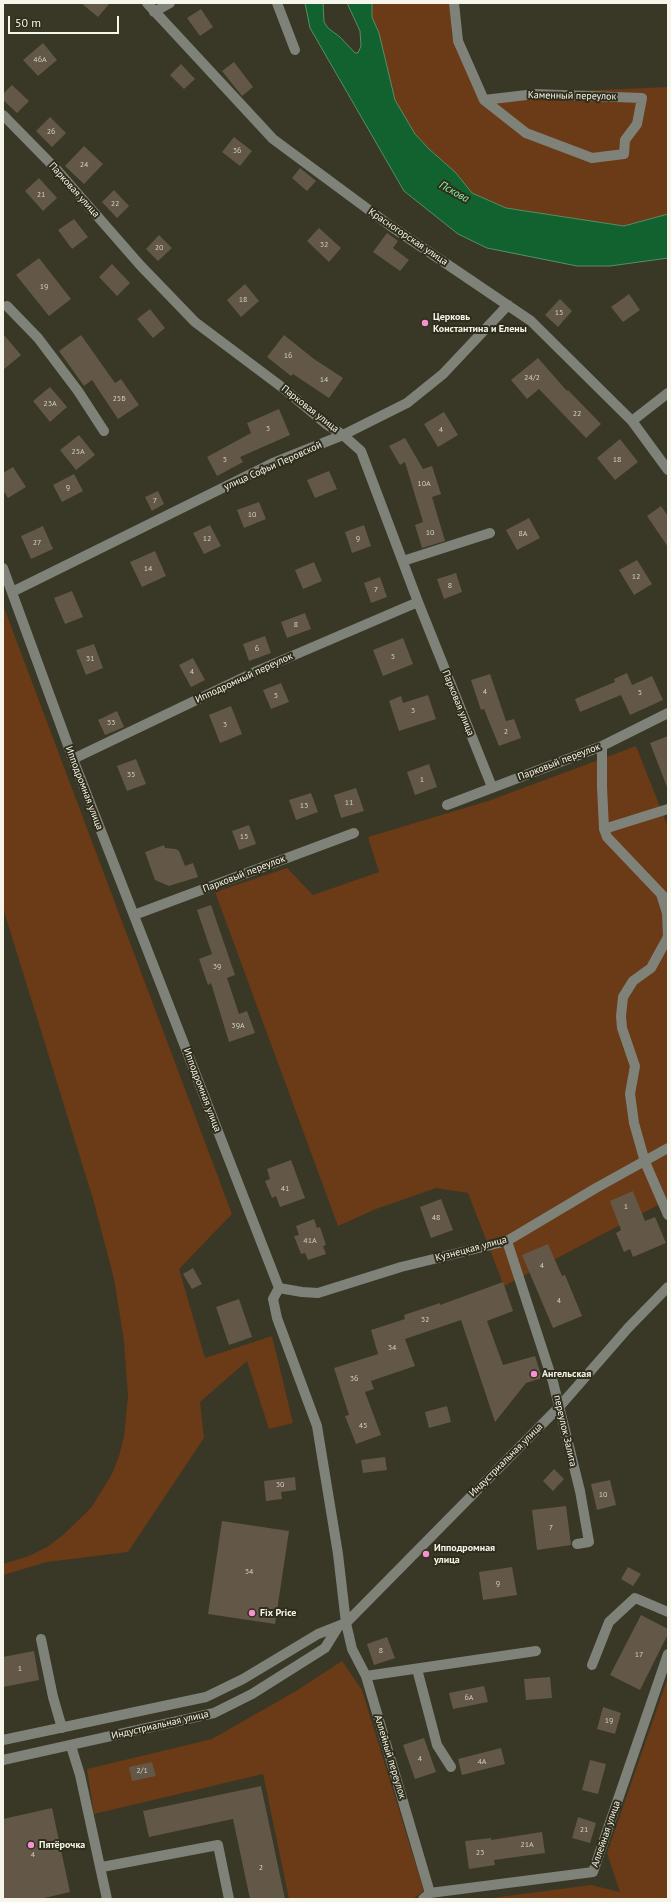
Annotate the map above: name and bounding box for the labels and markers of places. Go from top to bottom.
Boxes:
place label: Церковь Константина и Елены [433,311,527,334]
marker: Церковь Константина и Елены [420,318,430,328]
place label: Ангельская [542,1368,591,1380]
marker: Ангельская [529,1369,539,1379]
place label: Ипподромная улица [434,1542,495,1566]
marker: Ипподромная улица [421,1549,431,1559]
place label: Fix Price [260,1607,296,1619]
marker: Fix Price [247,1608,257,1618]
place label: Пятёрочка [39,1839,85,1851]
marker: Пятёрочка [26,1840,36,1850]

